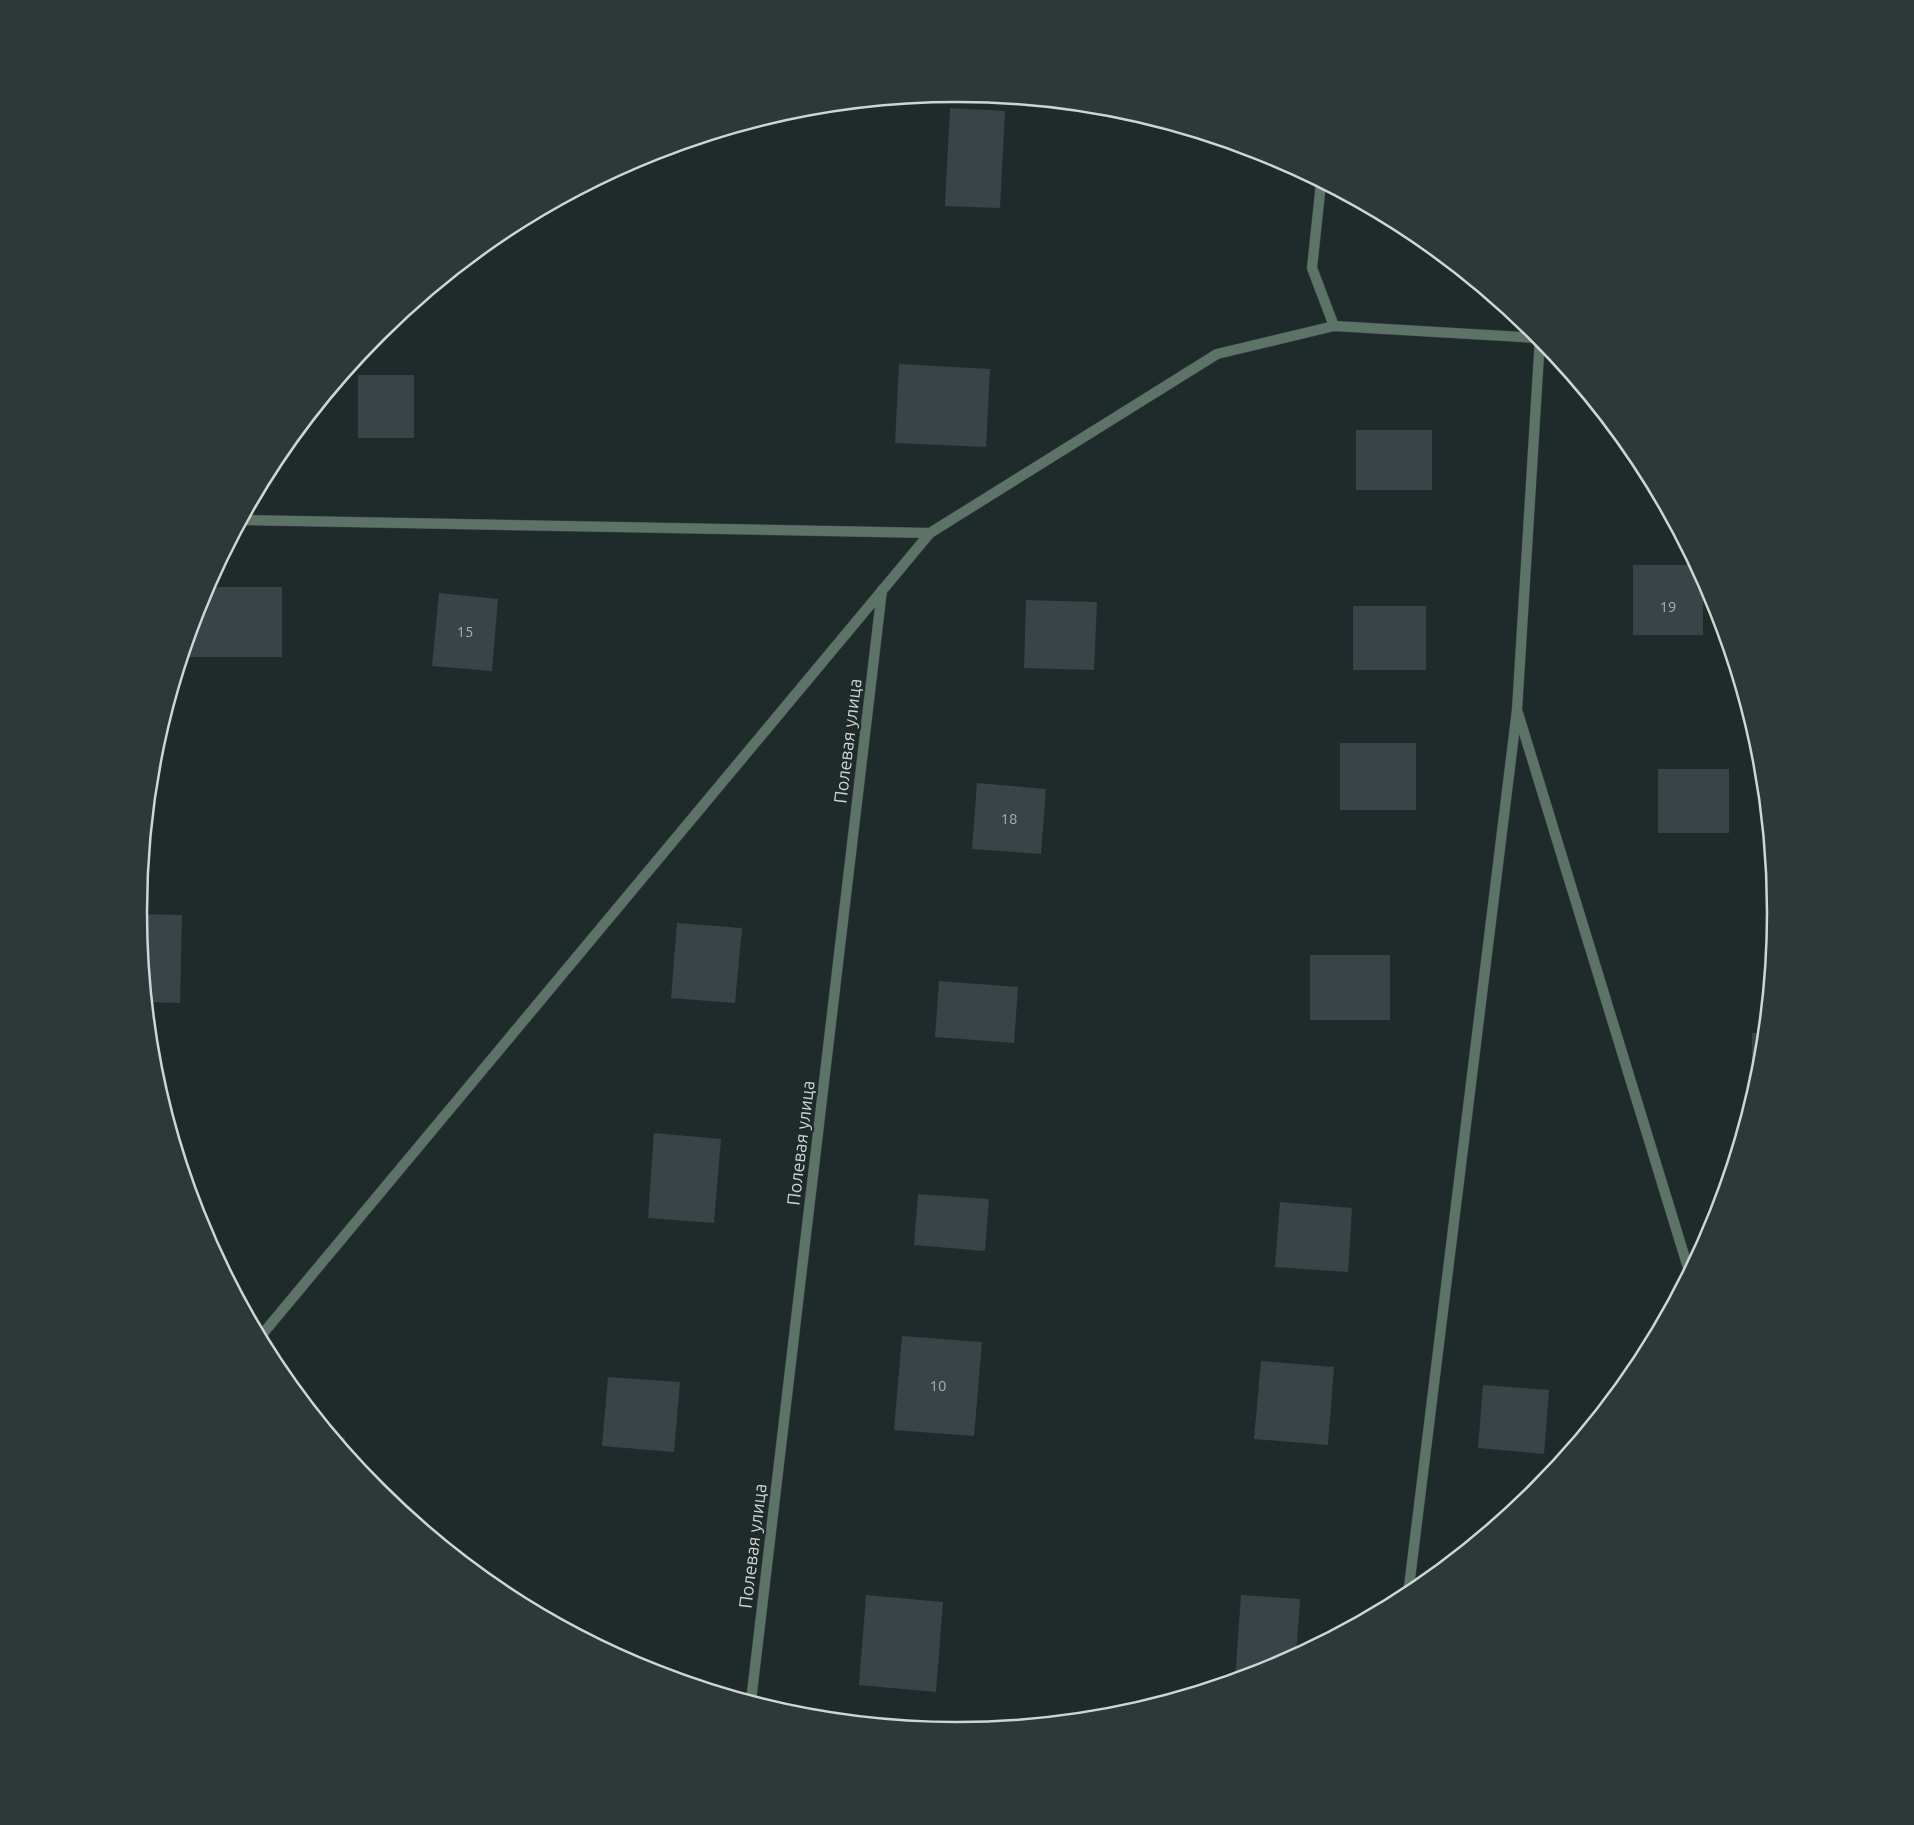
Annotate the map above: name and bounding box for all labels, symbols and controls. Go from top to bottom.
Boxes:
house number: 19 [1660,598,1676,615]
house number: 15 [457,623,473,640]
street label: Полевая улица [829,677,865,804]
house number: 18 [1001,810,1017,827]
street label: Полевая улица [782,1079,818,1206]
house number: 10 [930,1377,946,1394]
street label: Полевая улица [734,1482,770,1609]

